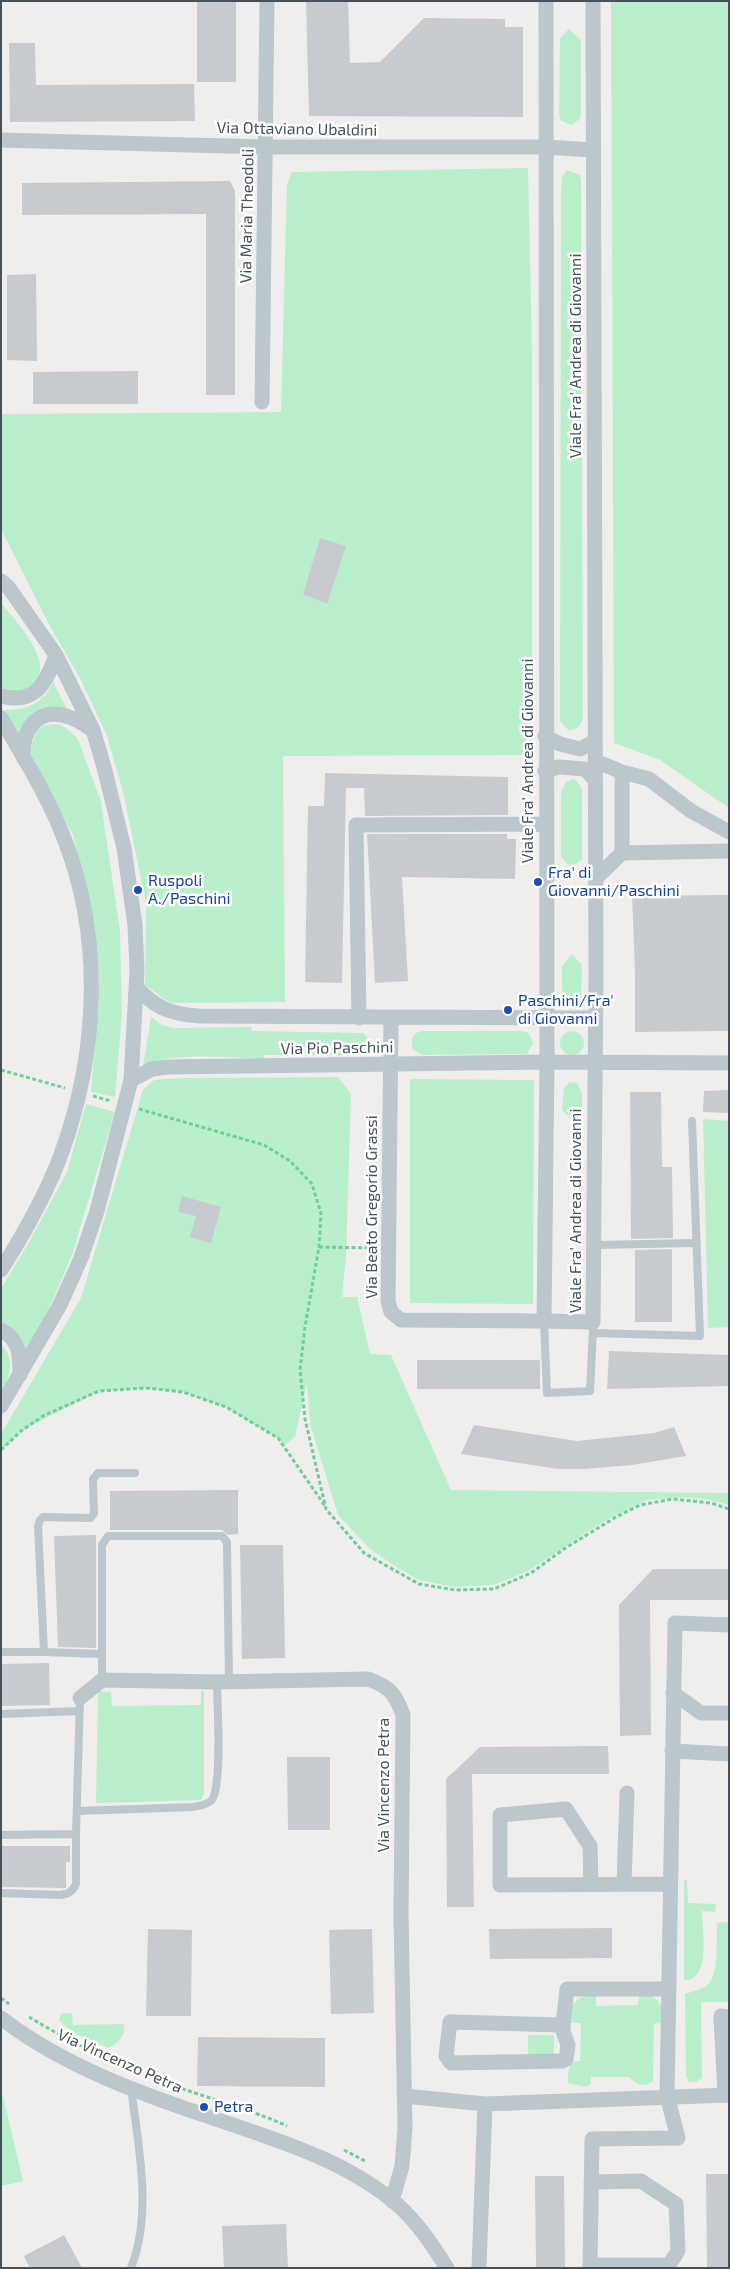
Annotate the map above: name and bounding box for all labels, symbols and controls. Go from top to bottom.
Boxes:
street label: Via Ottaviano Ubaldini [217,118,377,140]
street label: Via Maria Theodoli [236,148,258,284]
street label: Viale Fra' Andrea di Giovanni [566,254,586,458]
street label: Viale Fra' Andrea di Giovanni [518,659,538,863]
place label: Fra' di Giovanni/Paschini [548,863,680,901]
place label: Ruspoli A./Paschini [148,871,231,909]
marker: Fra' di Giovanni/Paschini [532,876,544,888]
marker: Ruspoli A./Paschini [132,884,144,896]
place label: Paschini/Fra' di Giovanni [518,991,614,1029]
marker: Paschini/Fra' di Giovanni [502,1004,514,1016]
street label: Via Pio Paschini [280,1037,394,1059]
street label: Viale Fra' Andrea di Giovanni [566,1109,586,1313]
street label: Via Beato Gregorio Grassi [362,1115,382,1299]
street label: Via Vincenzo Petra [374,1718,394,1852]
street label: Via Vincenzo Petra [55,2025,185,2097]
place label: Petra [214,2097,253,2117]
marker: Petra [198,2101,210,2113]

